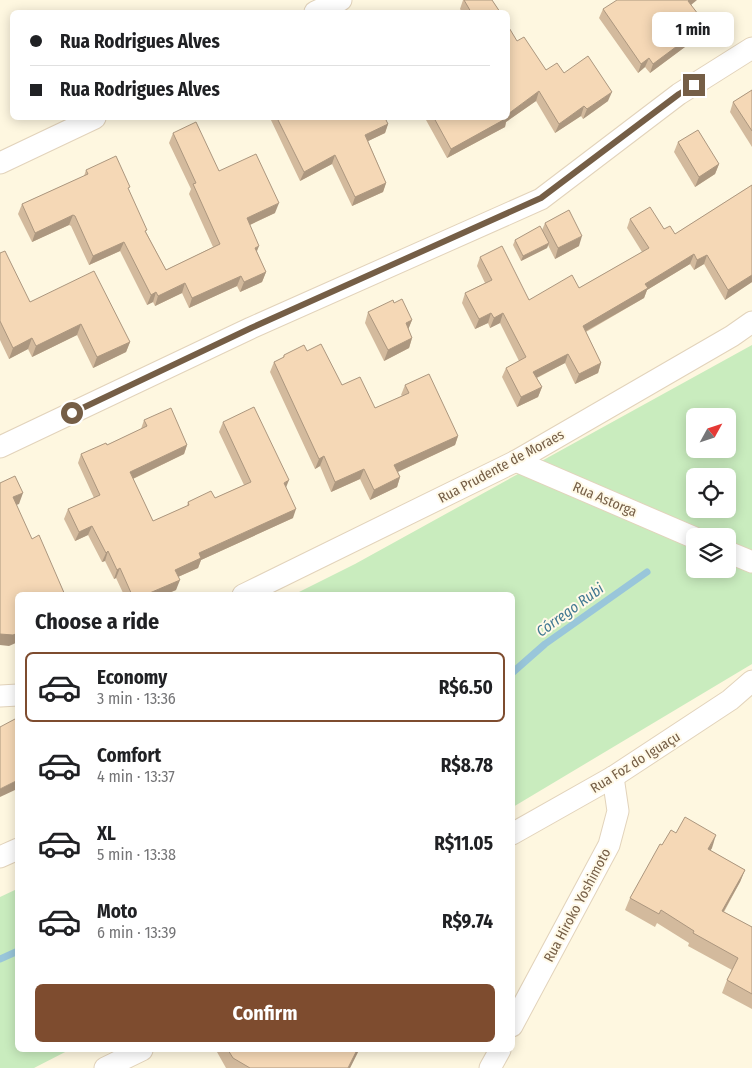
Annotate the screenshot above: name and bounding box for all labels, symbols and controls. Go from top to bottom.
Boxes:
callout: 1 min [653,12,735,48]
text: 1 min [676,20,710,39]
text: Rua Rodrigues Alves [60,30,220,53]
route end [683,74,705,96]
text: Rua Rodrigues Alves [60,78,220,101]
route start [61,402,83,424]
north arrow [686,408,736,458]
map controls [686,408,736,578]
street label: Rua Prudente de Moraes [435,426,567,507]
button: locate [686,468,736,518]
street label: Rua Astorga [570,478,640,521]
button: layers [686,528,736,578]
water label: Córrego Rubi [533,579,607,640]
text: Choose a ride [35,608,159,635]
icon: car [37,665,82,710]
text: Economy [97,666,167,689]
text: R$6.50 [439,676,493,699]
text: 3 min · 13:36 [97,689,176,708]
street label: Rua Foz do Iguaçu [587,728,683,797]
icon: car [37,743,82,788]
text: Comfort [97,744,161,767]
text: R$8.78 [441,754,493,777]
text: 4 min · 13:37 [97,767,175,786]
icon: car [37,821,82,866]
text: XL [97,822,116,845]
text: R$11.05 [434,832,493,855]
text: 5 min · 13:38 [97,845,176,864]
street label: Rua Hiroko Yoshimoto [540,845,615,965]
icon: car [37,899,82,944]
text: Moto [97,900,137,923]
text: R$9.74 [442,910,493,933]
text: 6 min · 13:39 [97,923,176,942]
button: Confirm [35,984,495,1042]

